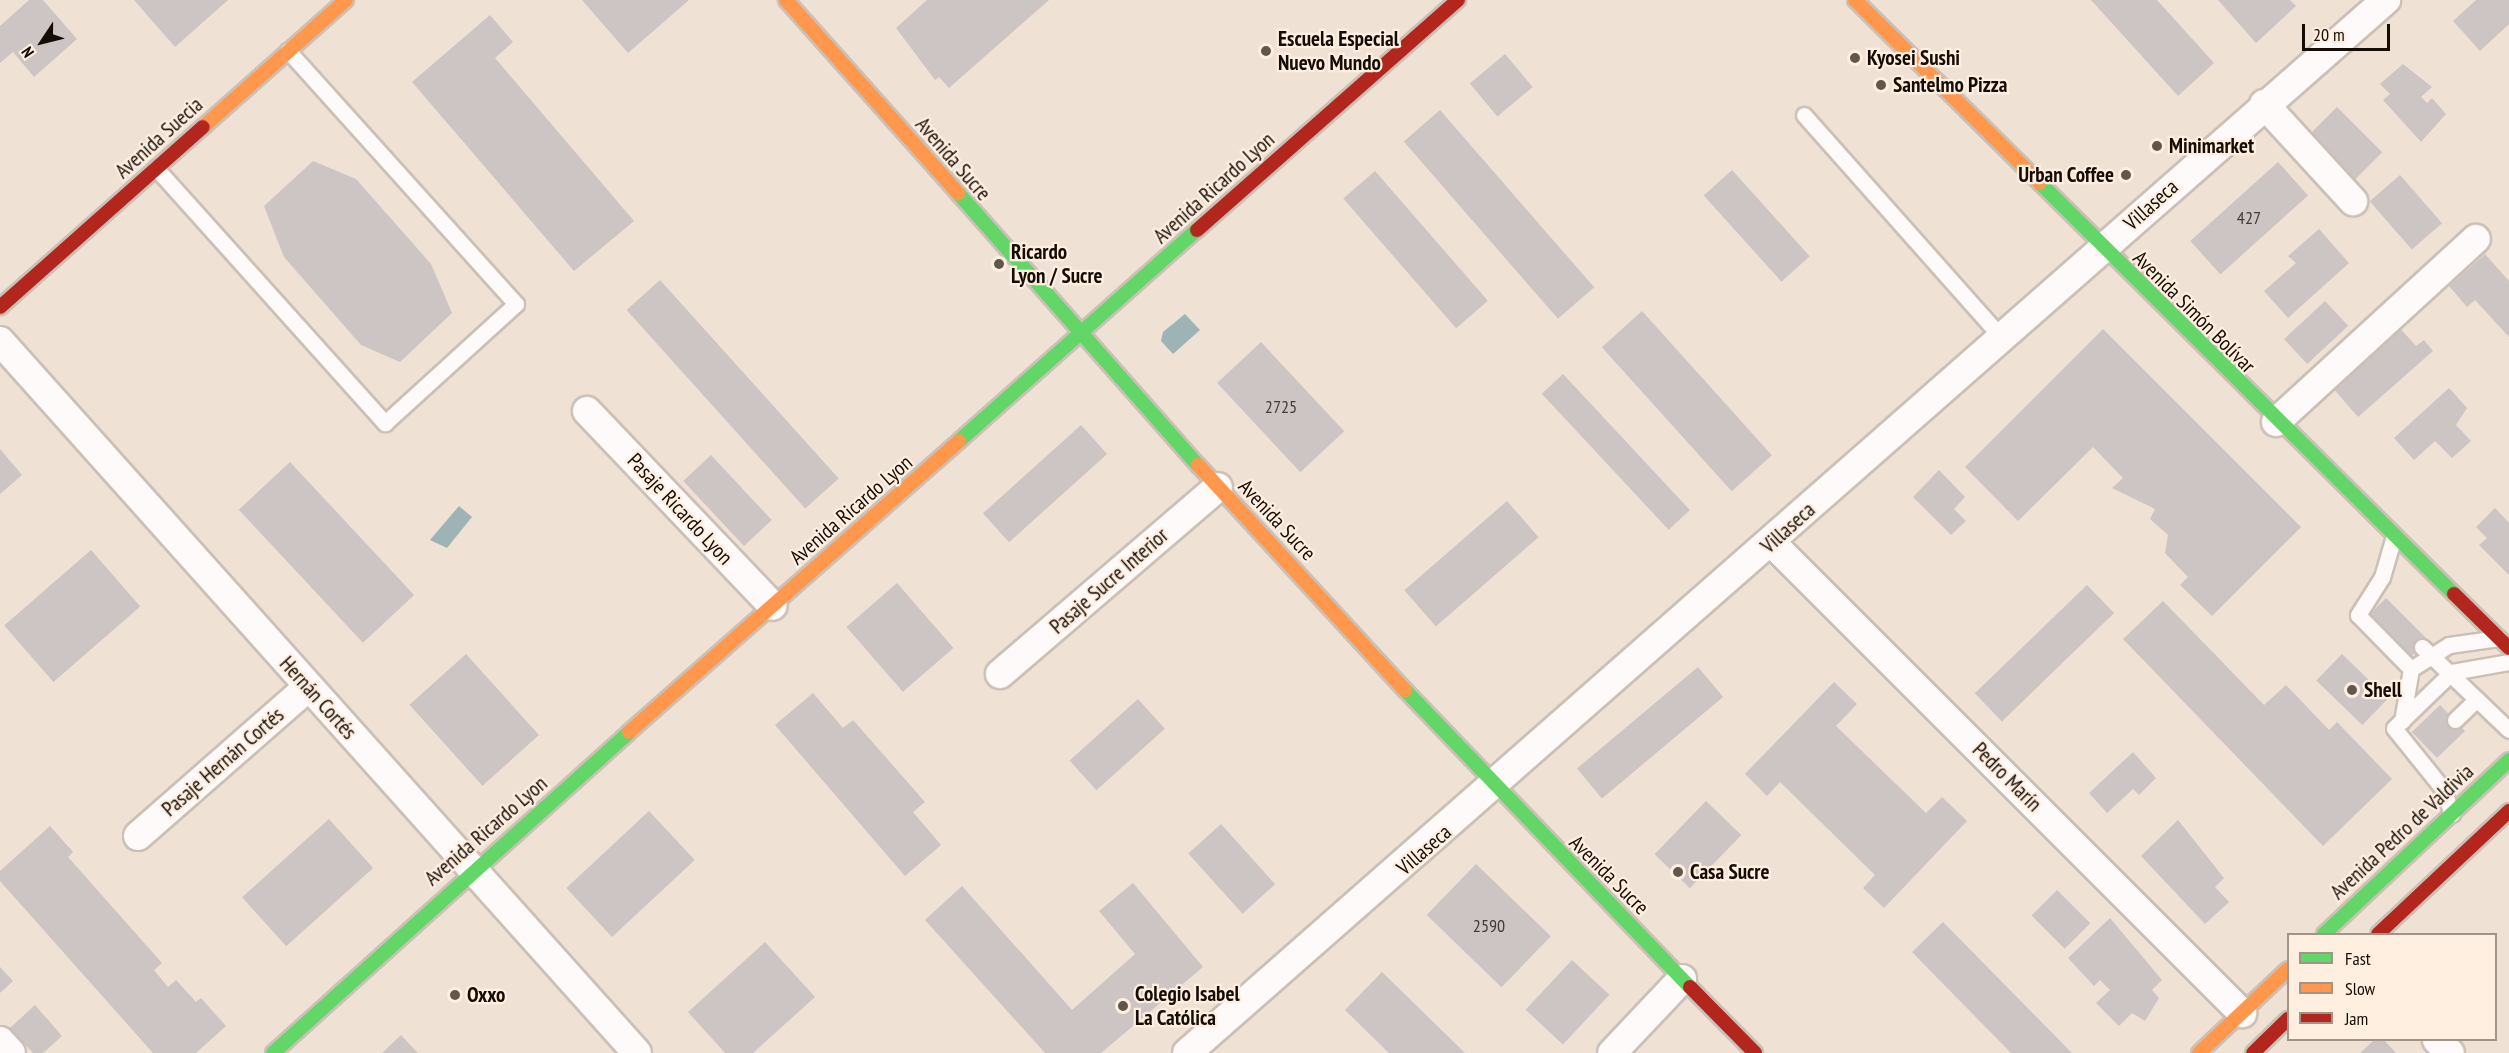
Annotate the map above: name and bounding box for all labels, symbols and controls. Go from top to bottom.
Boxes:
north arrow [12,12,72,72]
scale bar [2305,12,2394,50]
text: 20 m [2313,23,2345,46]
place label: Escuela Especial Nuevo Mundo [1278,26,1399,76]
text: N [17,43,38,62]
marker: Escuela Especial Nuevo Mundo [1259,44,1273,58]
place label: Kyosei Sushi [1867,45,1960,71]
marker: Kyosei Sushi [1848,51,1862,65]
place label: Santelmo Pizza [1893,72,2008,98]
marker: Santelmo Pizza [1874,78,1888,92]
street label: Avenida Suecia [110,92,208,184]
street label: Avenida Sucre [910,112,996,206]
street label: Avenida Ricardo Lyon [1148,127,1280,249]
place label: Minimarket [2169,133,2254,159]
marker: Minimarket [2150,139,2164,153]
place label: Urban Coffee [2018,162,2114,188]
marker: Urban Coffee [2119,168,2133,182]
street label: Villaseca [2119,174,2183,236]
house number: 427 [2237,207,2261,229]
place label: Ricardo Lyon / Sucre [1011,239,1103,289]
street label: Avenida Simón Bolívar [2128,246,2260,378]
marker: Ricardo Lyon / Sucre [992,257,1006,271]
house number: 2725 [1265,396,1297,418]
street label: Pasaje Ricardo Lyon [622,448,738,570]
street label: Avenida Ricardo Lyon [785,450,917,570]
street label: Avenida Sucre [1233,474,1321,566]
street label: Villaseca [1756,497,1820,559]
street label: Pasaje Sucre Interior [1045,523,1173,639]
street label: Hernán Cortés [274,651,362,745]
place label: Shell [2364,677,2402,703]
marker: Shell [2345,683,2359,697]
street label: Pasaje Hernán Cortés [157,702,289,822]
street label: Pedro Marín [1967,737,2047,817]
street label: Avenida Pedro de Valdivia [2325,759,2479,905]
street label: Avenida Ricardo Lyon [420,771,552,891]
street label: Villaseca [1392,820,1456,880]
street label: Avenida Sucre [1564,830,1654,920]
place label: Casa Sucre [1690,859,1770,885]
marker: Casa Sucre [1671,865,1685,879]
house number: 2590 [1473,915,1505,937]
legend [2287,933,2497,1041]
text: Fast [2345,947,2371,970]
text: Slow [2345,977,2375,1000]
place label: Colegio Isabel La Católica [1135,981,1240,1031]
place label: Oxxo [467,982,505,1008]
marker: Oxxo [448,988,462,1002]
marker: Colegio Isabel La Católica [1116,999,1130,1013]
text: Jam [2345,1007,2368,1030]

